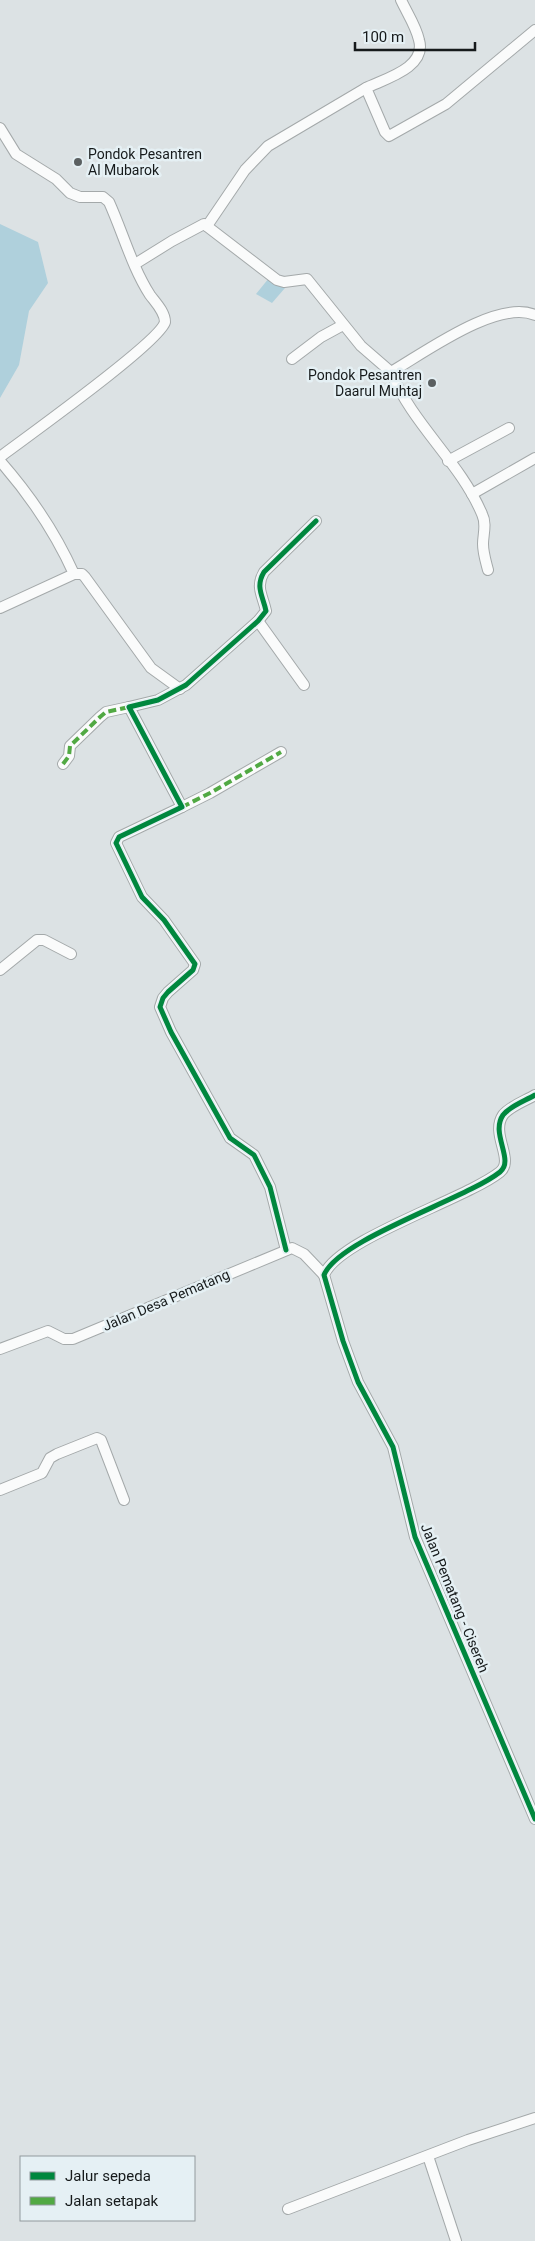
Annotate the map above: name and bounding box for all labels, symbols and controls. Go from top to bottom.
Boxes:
scale bar [355,20,475,52]
text: 100 m [362,28,404,46]
place label: Pondok Pesantren Al Mubarok [88,146,202,178]
marker: Pondok Pesantren Al Mubarok [72,156,84,168]
place label: Pondok Pesantren Daarul Muhtaj [308,367,422,399]
marker: Pondok Pesantren Daarul Muhtaj [426,377,438,389]
street label: Jalan Desa Pematang [100,1266,232,1334]
street label: Jalan Pematang - Cisereh [418,1521,492,1675]
legend [20,2156,195,2221]
text: Jalur sepeda [65,2167,151,2185]
text: Jalan setapak [65,2192,159,2210]

